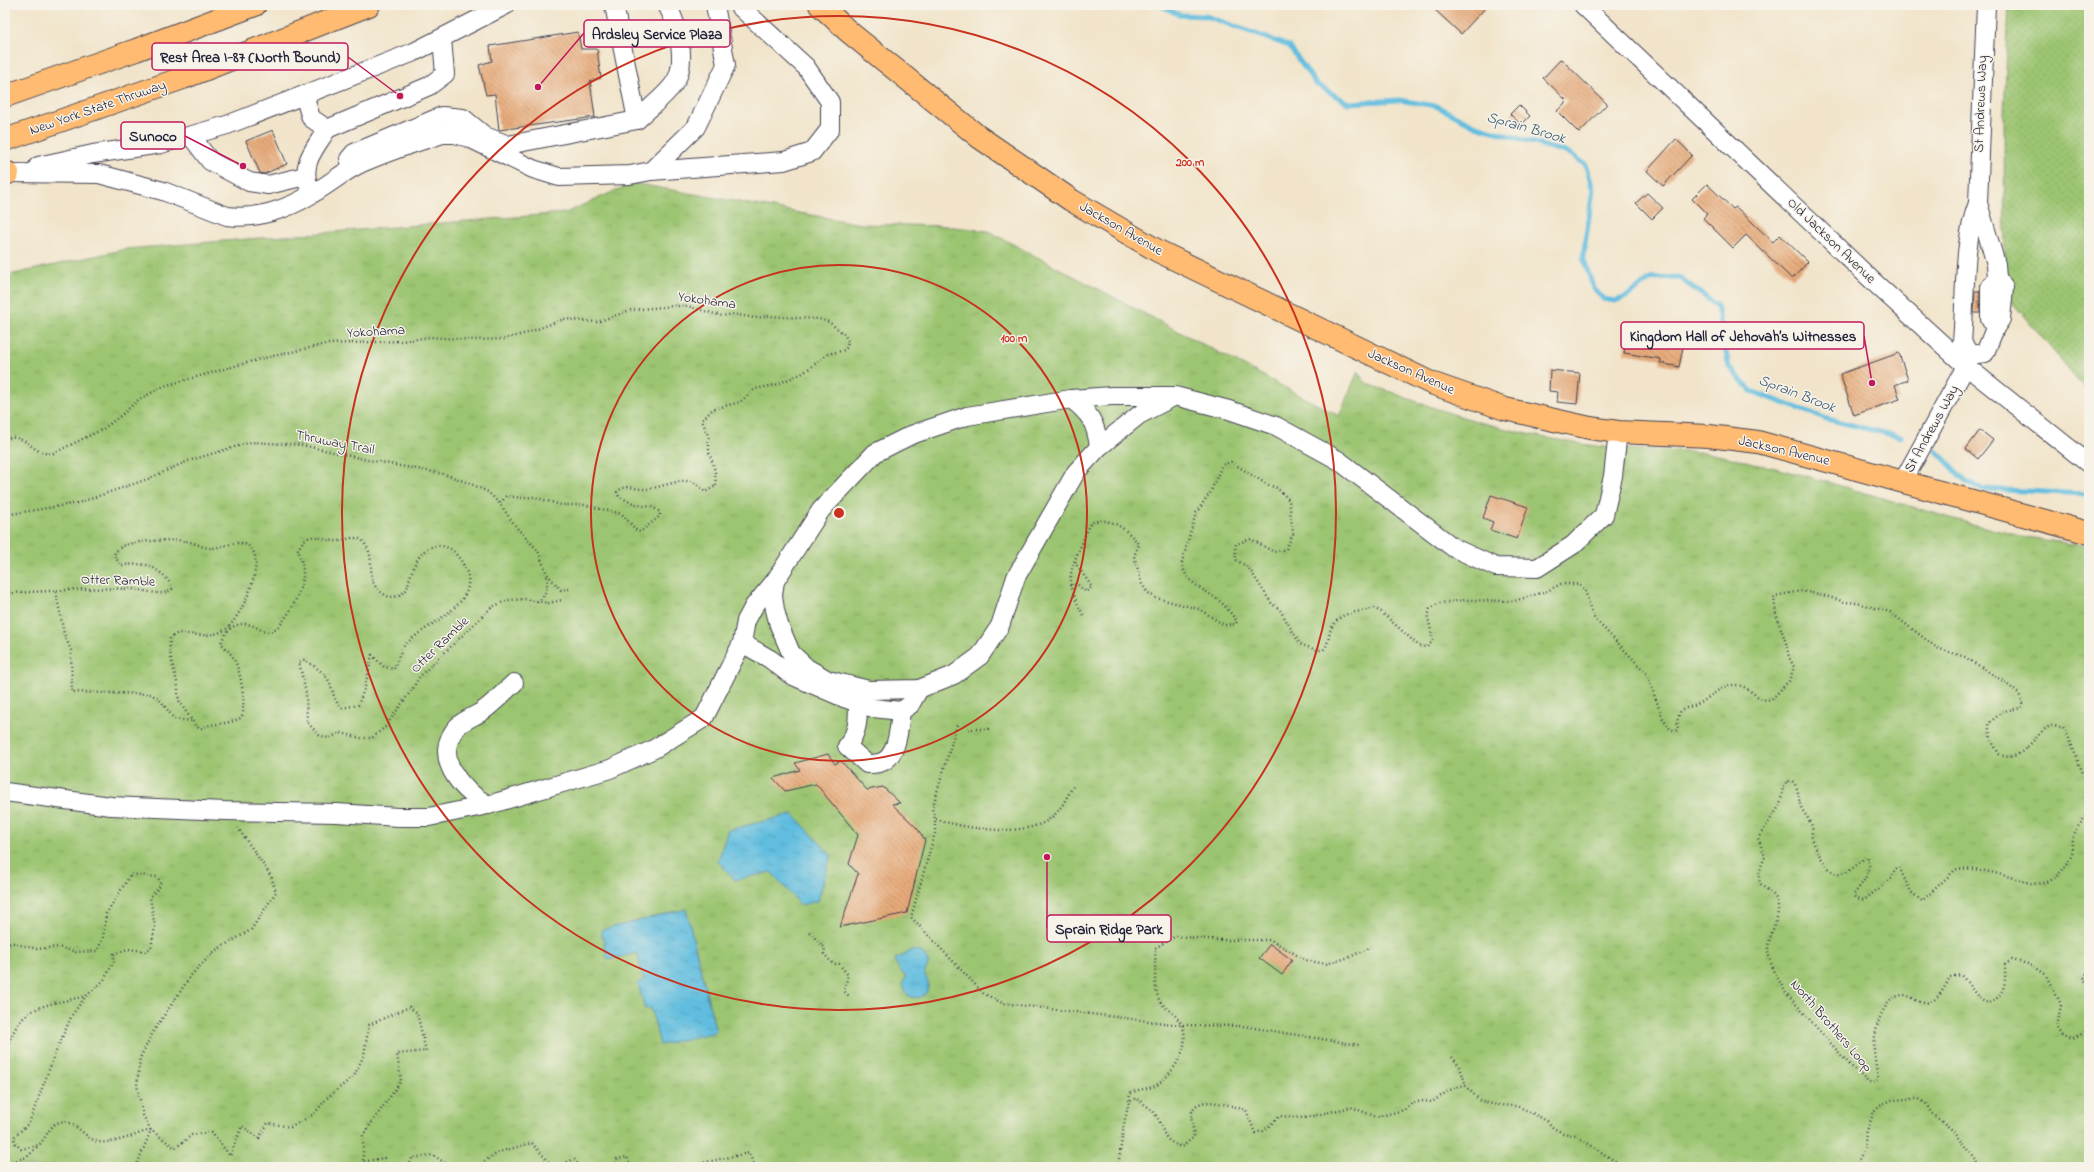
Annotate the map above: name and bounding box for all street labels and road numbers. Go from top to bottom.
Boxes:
street label: St Andrews Way [1969,55,1994,153]
street label: New York State Thruway [27,75,170,142]
street label: Old Jackson Avenue [1782,193,1881,289]
street label: Jackson Avenue [1075,197,1167,262]
street label: Yokohama [677,287,737,315]
street label: Yokohama [346,320,406,344]
street label: Jackson Avenue [1364,343,1459,401]
street label: St Andrews Way [1899,381,1966,477]
street label: Thruway Trail [294,425,376,462]
street label: Jackson Avenue [1736,430,1833,472]
street label: Otter Ramble [80,569,156,593]
street label: Otter Ramble [406,611,475,678]
street label: North Brothers Loop [1785,975,1878,1077]

